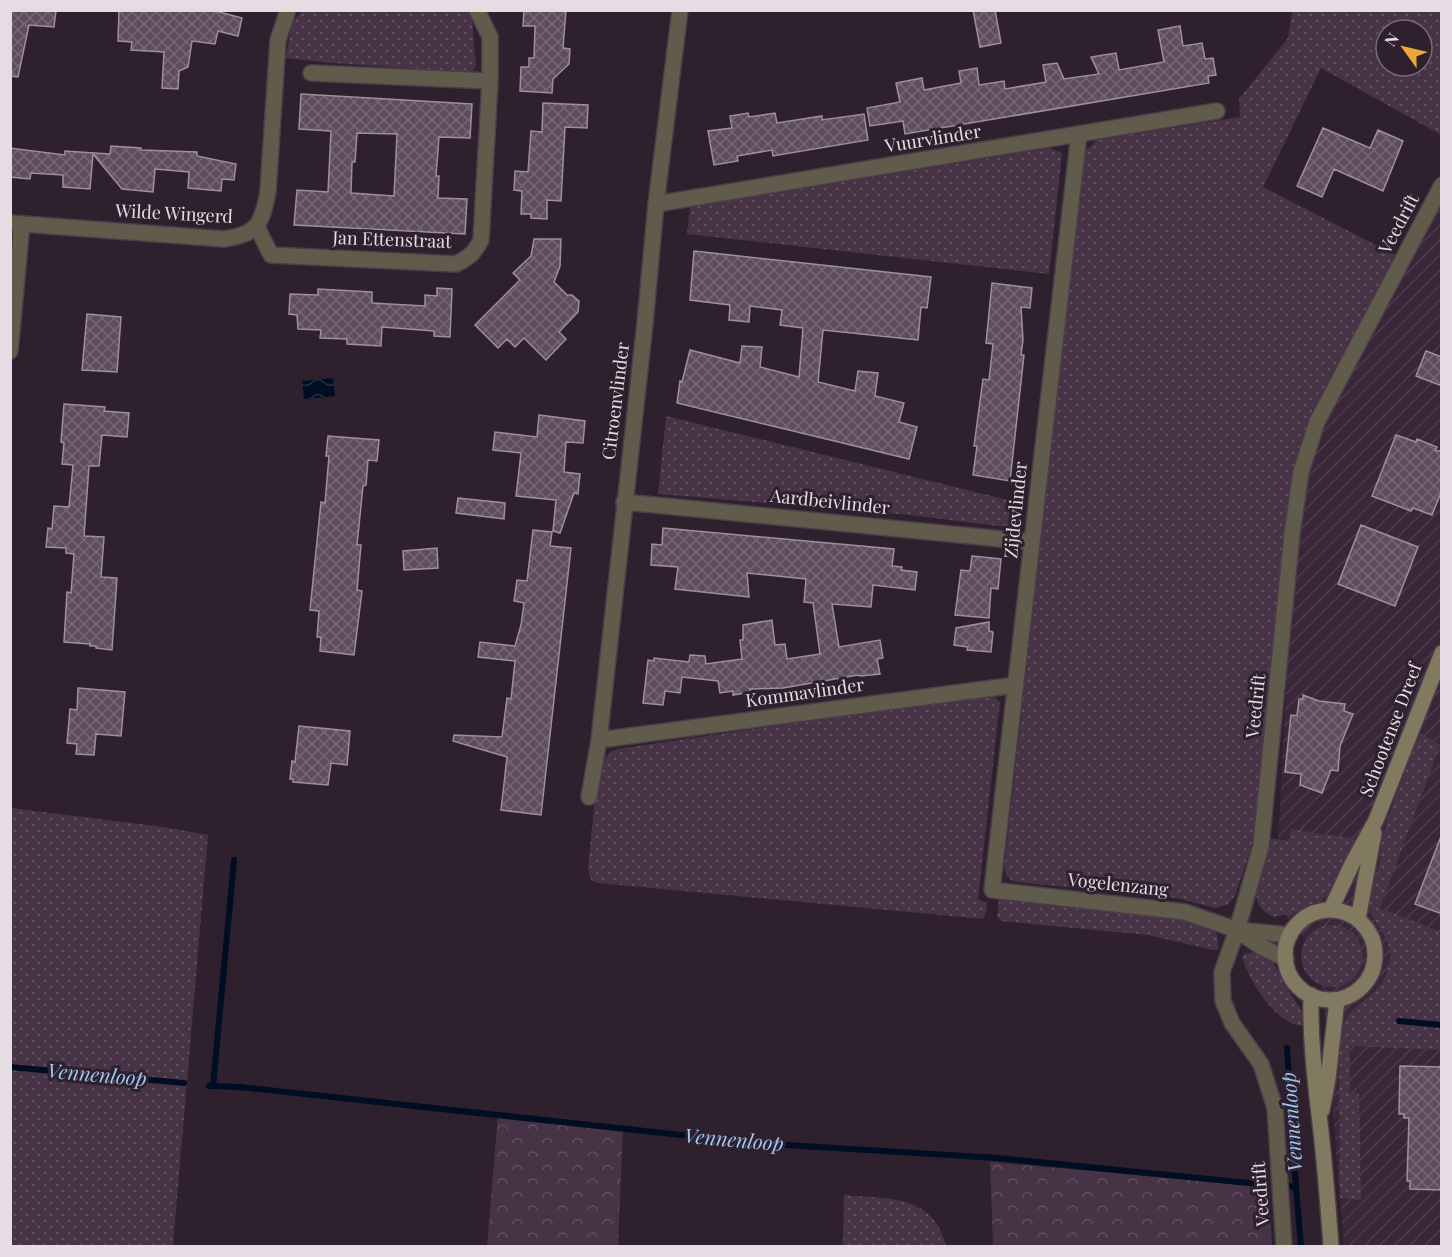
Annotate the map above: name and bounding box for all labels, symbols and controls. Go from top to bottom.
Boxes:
north arrow [1374,18,1434,78]
text: N [1379,28,1403,50]
street label: Vuurvlinder [882,119,983,158]
street label: Veedrift [1372,189,1424,259]
street label: Wilde Wingerd [114,198,234,228]
street label: Jan Ettenstraat [331,225,453,253]
street label: Citroenvlinder [596,341,634,461]
street label: Zijdevlinder [998,460,1032,560]
street label: Aardbeivlinder [768,483,891,519]
street label: Schootense Dreef [1354,657,1427,800]
street label: Kommavlinder [744,672,866,712]
street label: Veedrift [1240,672,1270,740]
street label: Vogelenzang [1066,867,1170,901]
water label: Vennenloop [46,1056,148,1091]
water label: Vennenloop [1274,1071,1307,1173]
water label: Vennenloop [683,1121,785,1156]
street label: Veedrift [1246,1160,1274,1228]

